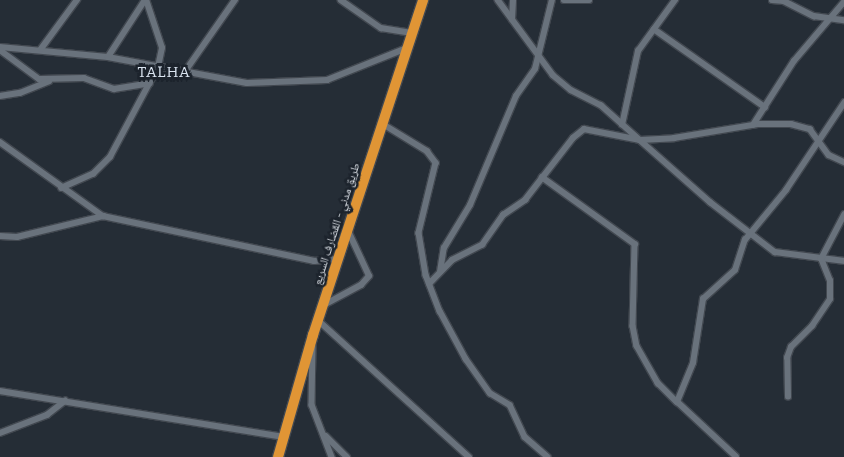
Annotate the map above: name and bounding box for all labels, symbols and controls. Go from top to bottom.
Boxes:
district label: TALHA [137,64,191,82]
street label: طريق مدني - القضارف السريع [310,161,364,287]

